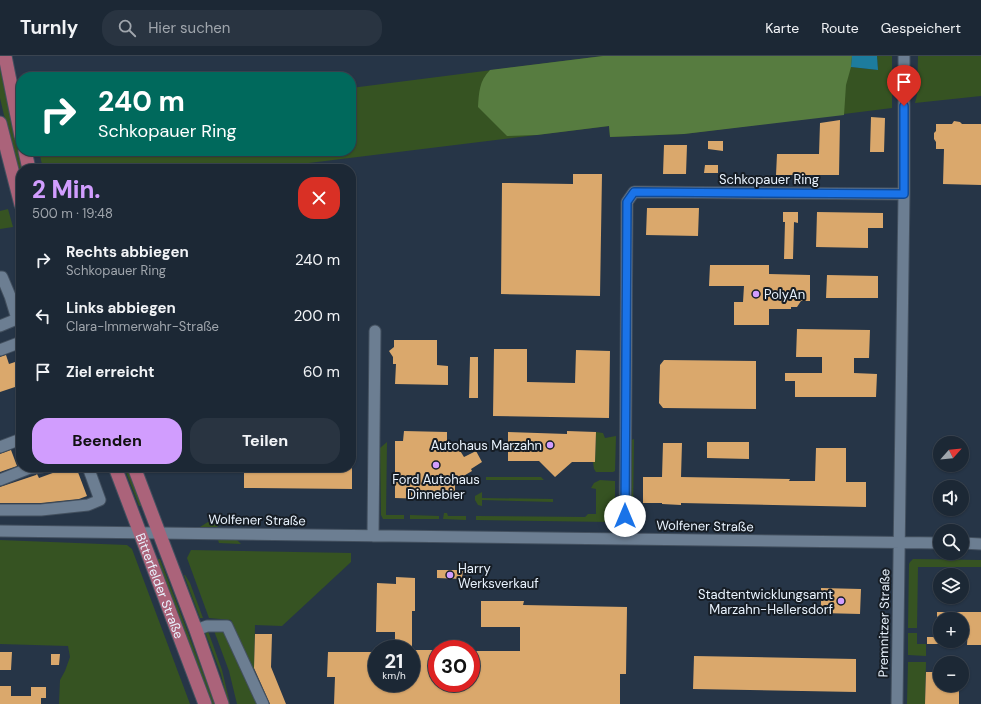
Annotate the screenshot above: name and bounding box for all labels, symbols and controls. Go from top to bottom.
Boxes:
search box [102,10,382,46]
text: Turnly [20,15,78,40]
icon: search [116,17,138,39]
text: Hier suchen [148,18,230,38]
text: Karte [765,19,799,37]
text: Route [821,19,859,37]
text: Gespeichert [881,19,961,37]
pin [887,65,921,106]
icon: arrive [893,71,915,93]
text: 240 m [98,83,185,120]
icon: right [32,88,84,140]
text: Schkopauer Ring [98,119,237,143]
street label: Schkopauer Ring [719,171,819,188]
text: 2 Min. [32,174,101,205]
button: close [298,177,340,219]
text: 500 m · 19:48 [32,205,113,222]
text: Rechts abbiegen [66,242,189,262]
icon: right [32,249,54,271]
text: 240 m [295,250,340,270]
text: Schkopauer Ring [66,262,166,279]
place label: PolyAn [764,286,805,303]
marker: PolyAn [751,289,761,299]
text: Links abbiegen [66,298,176,318]
icon: left [32,305,54,327]
text: 200 m [294,306,340,326]
text: Clara-Immerwahr-Straße [66,318,219,335]
icon: arrive [32,361,54,383]
text: Ziel erreicht [66,362,155,382]
text: 60 m [303,362,340,382]
button: Beenden [32,418,182,464]
button: Teilen [190,418,340,464]
north arrow [933,436,969,472]
map controls [933,436,969,692]
place label: Autohaus Marzahn [431,437,542,454]
marker: Autohaus Marzahn [545,440,555,450]
marker: Ford Autohaus Dinnebier [431,460,441,470]
place label: Ford Autohaus Dinnebier [392,471,480,503]
button: sound [933,480,969,516]
position arrow [604,495,646,537]
street label: Wolfener Straße [208,511,306,529]
street label: Wolfener Straße [656,517,754,535]
button: search [933,524,969,560]
street label: Bitterfelder Straße [132,530,188,641]
place label: Harry Werksverkauf [458,560,539,592]
button: layers [933,568,969,604]
street label: Premnitzer Straße [875,569,893,677]
marker: Harry Werksverkauf [445,570,455,580]
place label: Stadtentwicklungsamt Marzahn-Hellersdorf [698,586,834,618]
marker: Stadtentwicklungsamt Marzahn-Hellersdorf [836,596,846,606]
button: + [933,612,969,648]
speed limit sign: 30 [428,640,480,692]
text: 21 [385,648,403,674]
button: − [933,656,969,692]
text: km/h [382,669,406,682]

